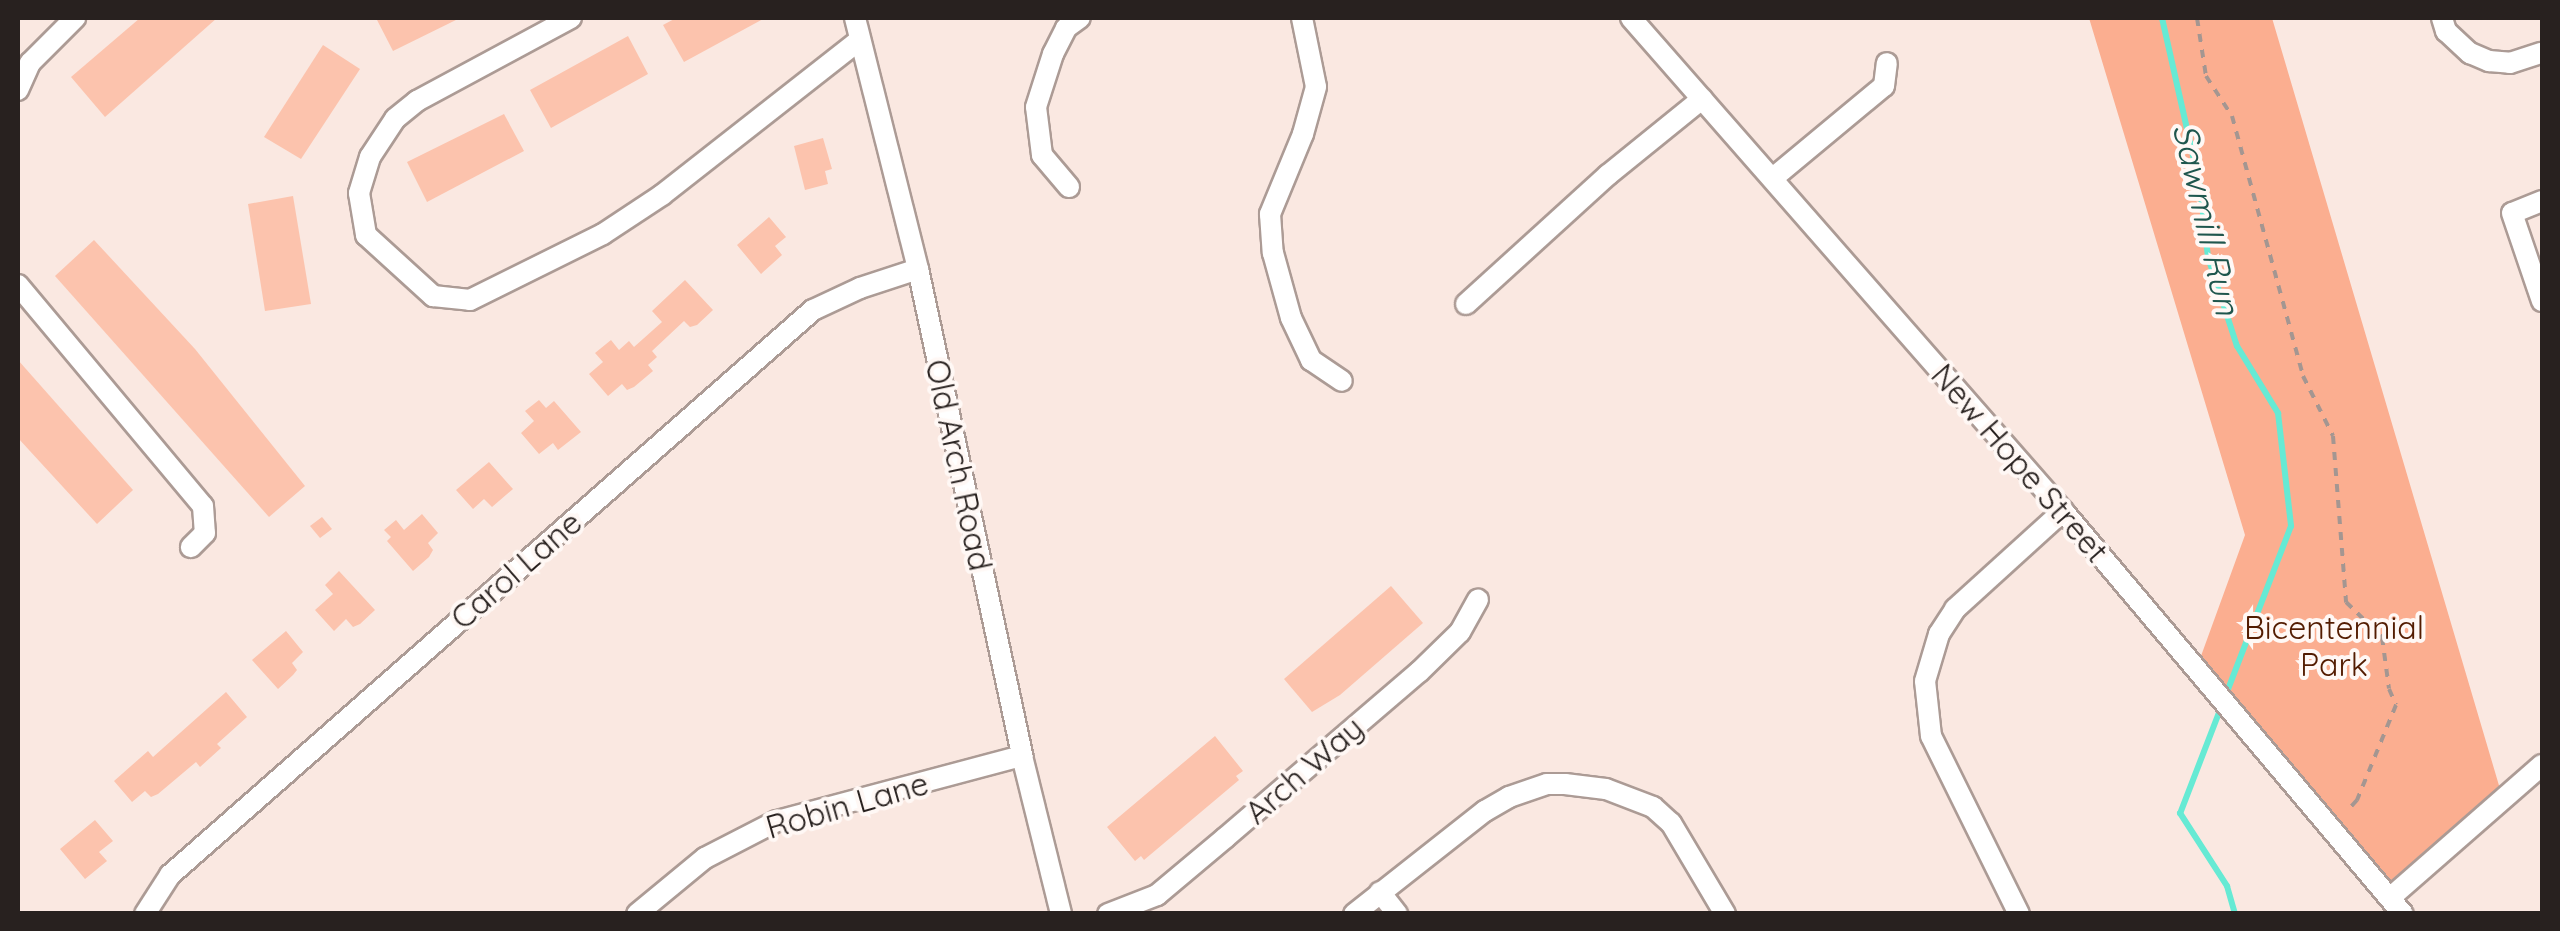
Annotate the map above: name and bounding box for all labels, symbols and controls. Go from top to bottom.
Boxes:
water label: Sawmill Run [2165,119,2249,319]
street label: Old Arch Road [918,356,1000,574]
street label: New Hope Street [1923,356,2117,570]
street label: Carol Lane [443,503,589,637]
park label: Bicentennial Park [2244,609,2424,684]
street label: Arch Way [1237,708,1371,832]
street label: Robin Lane [761,764,933,846]

